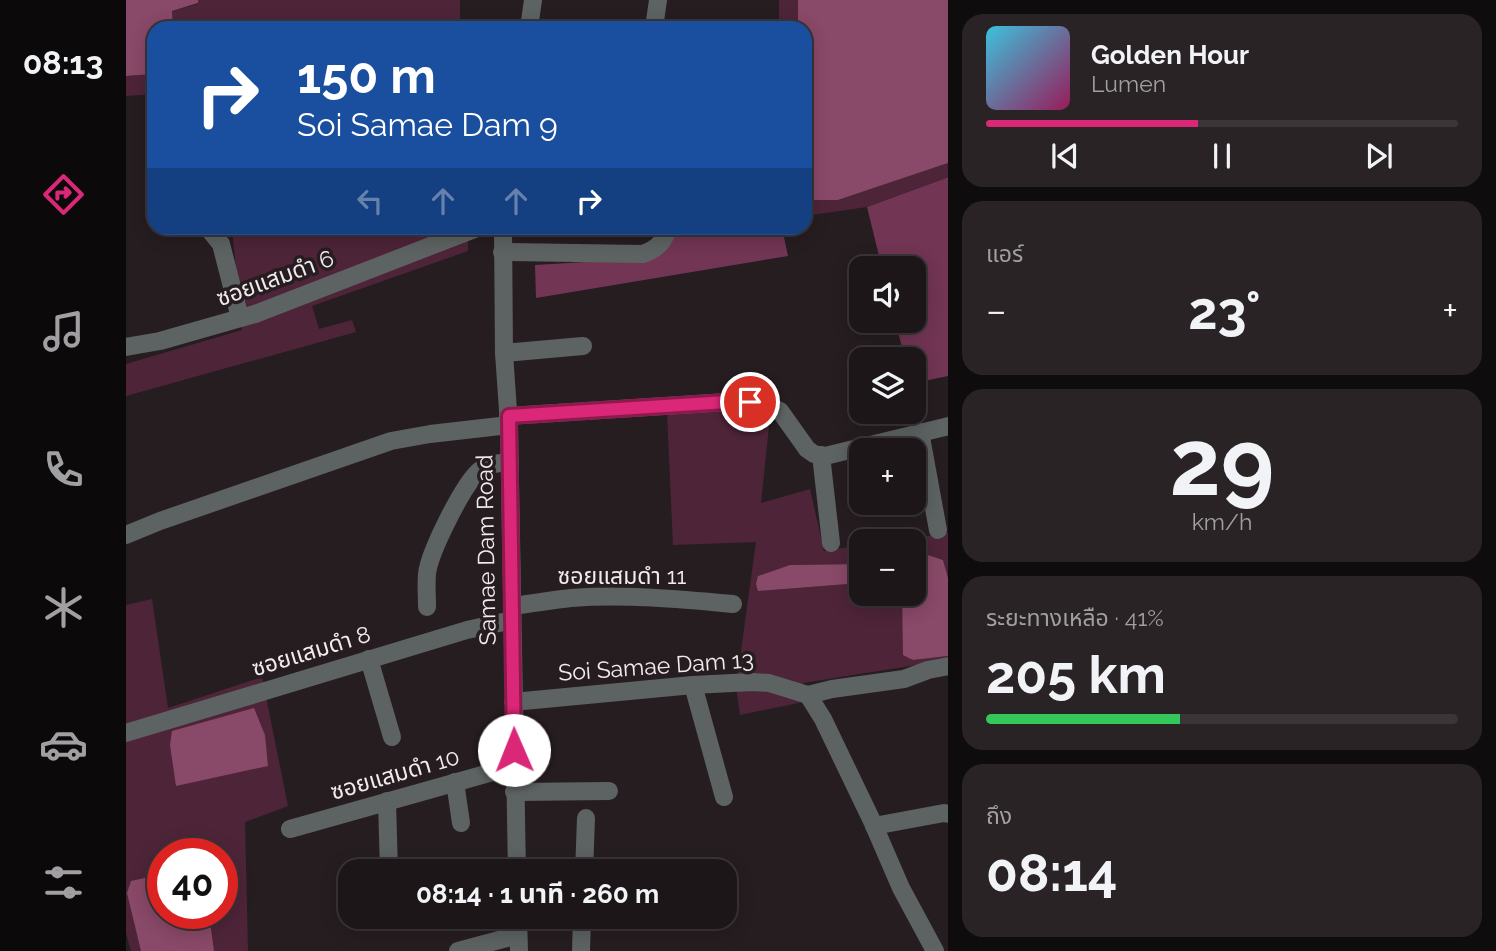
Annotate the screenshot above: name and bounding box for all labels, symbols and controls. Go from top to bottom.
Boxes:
text: Golden Hour [1091,40,1249,70]
text: 08:13 [23,44,103,81]
text: 150 m [297,47,436,104]
icon: right [182,49,273,140]
text: Lumen [1091,70,1166,97]
text: Soi Samae Dam 9 [297,106,558,143]
icon: previous [1046,137,1084,175]
icon: pause [1203,137,1241,175]
icon: next [1360,137,1398,175]
icon: directions [39,170,88,219]
icon: left [351,182,389,220]
icon: ahead [424,182,462,220]
icon: ahead [497,182,535,220]
icon: right [570,182,608,220]
text: แอร์ [986,240,1023,267]
street label: ซอยแสมดำ 6 [212,244,337,311]
map controls [849,256,926,606]
button: sound [849,256,926,333]
text: 23° [1188,280,1261,341]
text: − [986,288,1006,333]
text: + [1442,288,1458,333]
icon: music [39,307,88,356]
button: layers [849,347,926,424]
pin [720,372,780,432]
icon: arrive [731,383,769,421]
text: 29 [1170,409,1274,516]
button: + [849,438,926,515]
icon: phone [39,445,88,494]
street label: Samae Dam Road [470,454,501,646]
text: km/h [1192,508,1252,535]
button: − [849,529,926,606]
street label: ซอยแสมดำ 11 [558,562,687,589]
icon: climate [39,583,88,632]
text: ระยะทางเหลือ · 41% [986,604,1164,631]
street label: ซอยแสมดำ 8 [248,620,374,681]
text: 205 km [986,644,1166,705]
street label: Soi Samae Dam 13 [557,645,755,686]
position arrow [477,713,551,787]
icon: car [39,720,88,769]
street label: ซอยแสมดำ 10 [327,742,463,805]
text: ถึง [986,802,1012,829]
speed limit sign: 40 [147,838,238,929]
text: 08:14 [986,842,1118,903]
icon: filters [39,858,88,907]
text: 08:14 · 1 นาที · 260 m [416,879,659,909]

